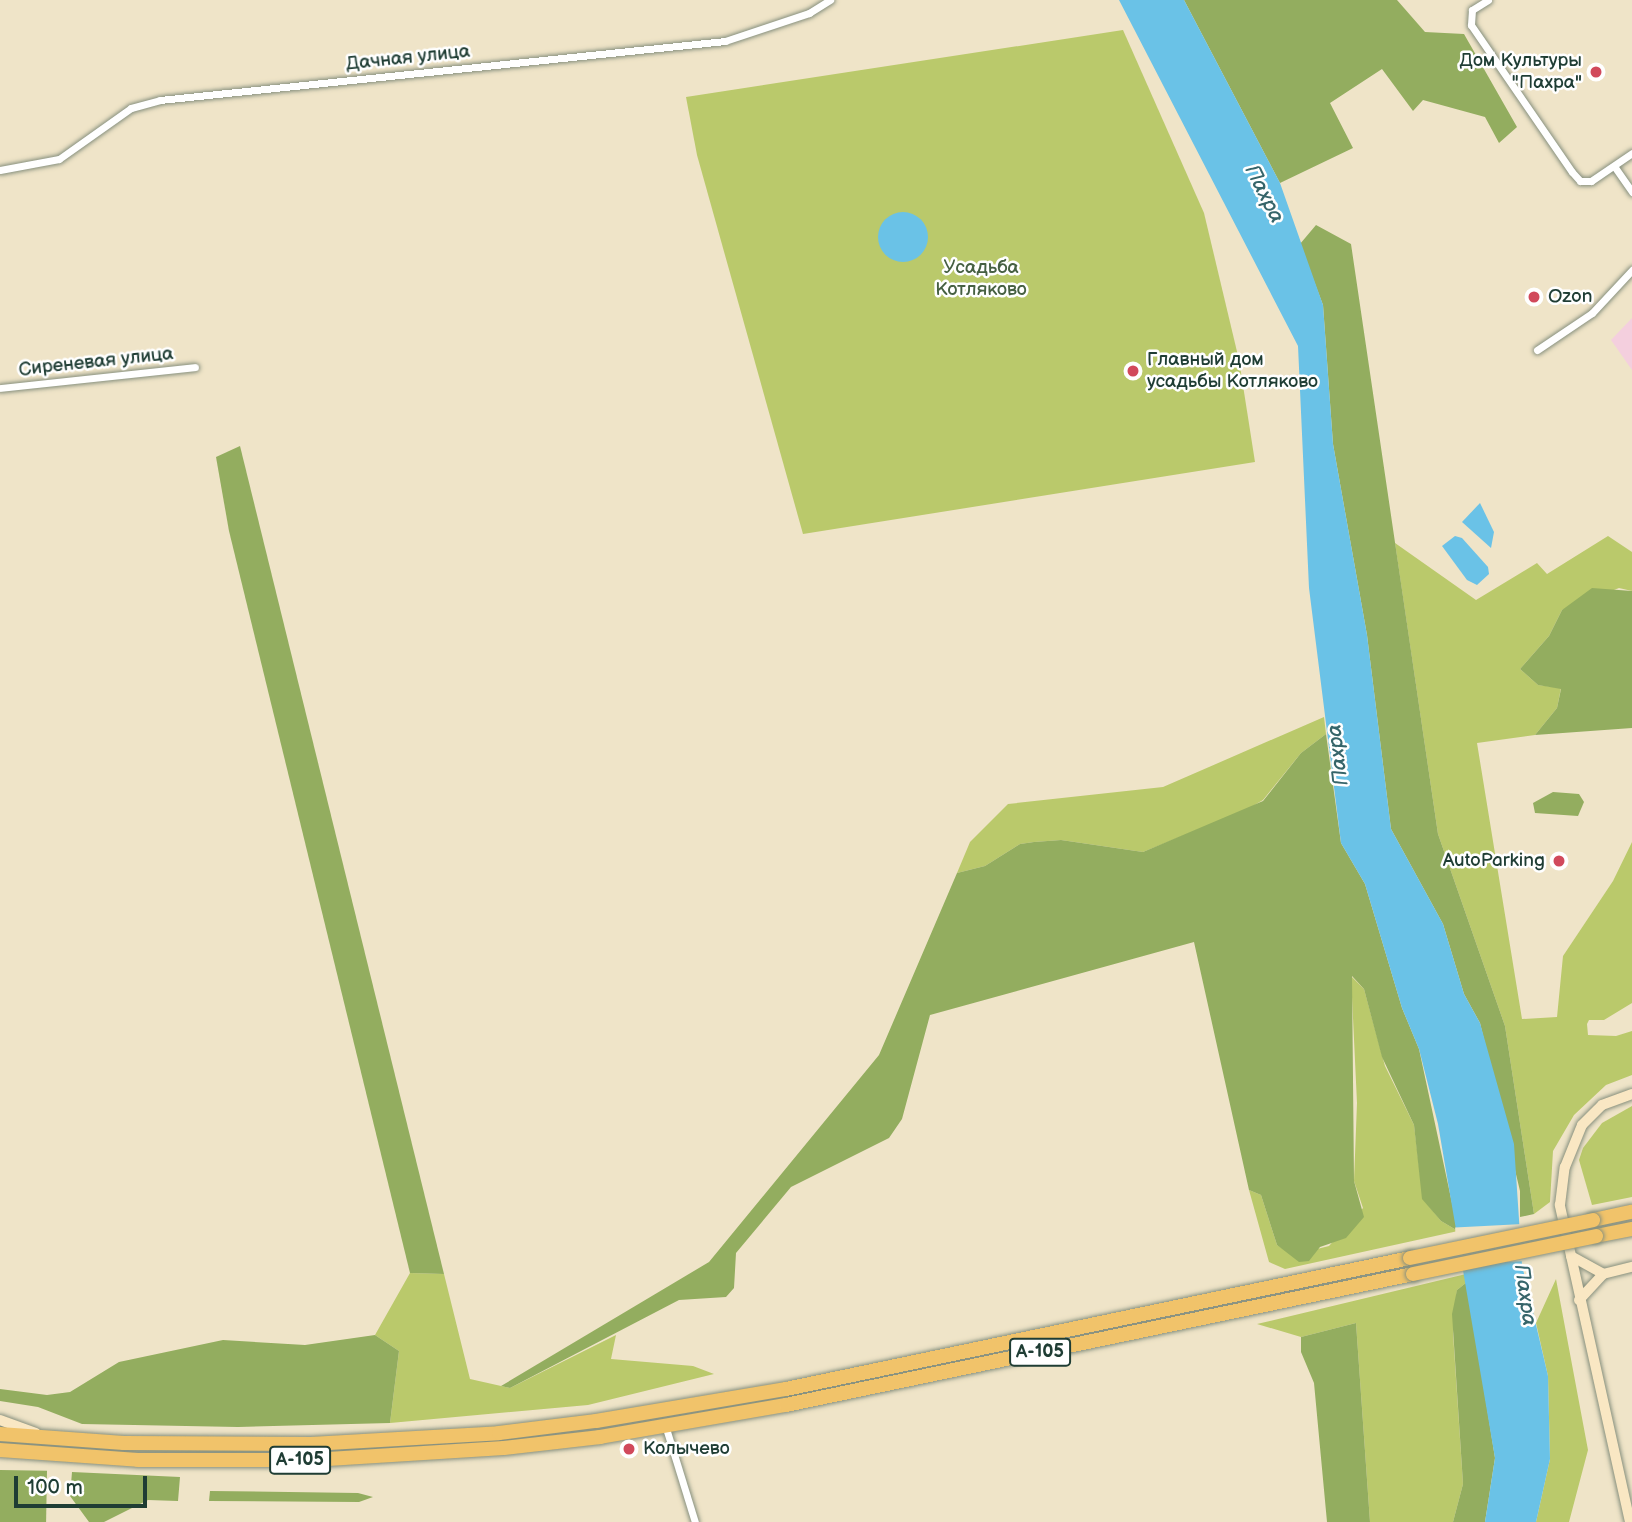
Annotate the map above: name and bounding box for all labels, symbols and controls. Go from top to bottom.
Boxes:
street label: Дачная улица [345,40,471,76]
place label: Дом Культуры "Пахра" [1459,50,1582,94]
marker: Дом Культуры "Пахра" [1588,64,1604,80]
water label: Пахра [1239,161,1289,227]
park label: Усадьба Котляково [935,257,1027,301]
place label: Ozon [1548,286,1593,308]
marker: Ozon [1526,289,1542,305]
street label: Сиреневая улица [17,343,175,381]
place label: Главный дом усадьбы Котляково [1147,349,1318,393]
marker: Главный дом усадьбы Котляково [1125,363,1141,379]
water label: Пахра [1322,723,1354,787]
place label: AutoParking [1443,850,1545,872]
marker: AutoParking [1551,853,1567,869]
water label: Пахра [1508,1263,1542,1327]
road number: А-105 [1009,1338,1072,1366]
place label: Колычево [643,1438,730,1460]
marker: Колычево [621,1441,637,1457]
road number: А-105 [268,1446,332,1475]
scale bar [18,1462,150,1506]
text: 100 m [27,1475,83,1500]

